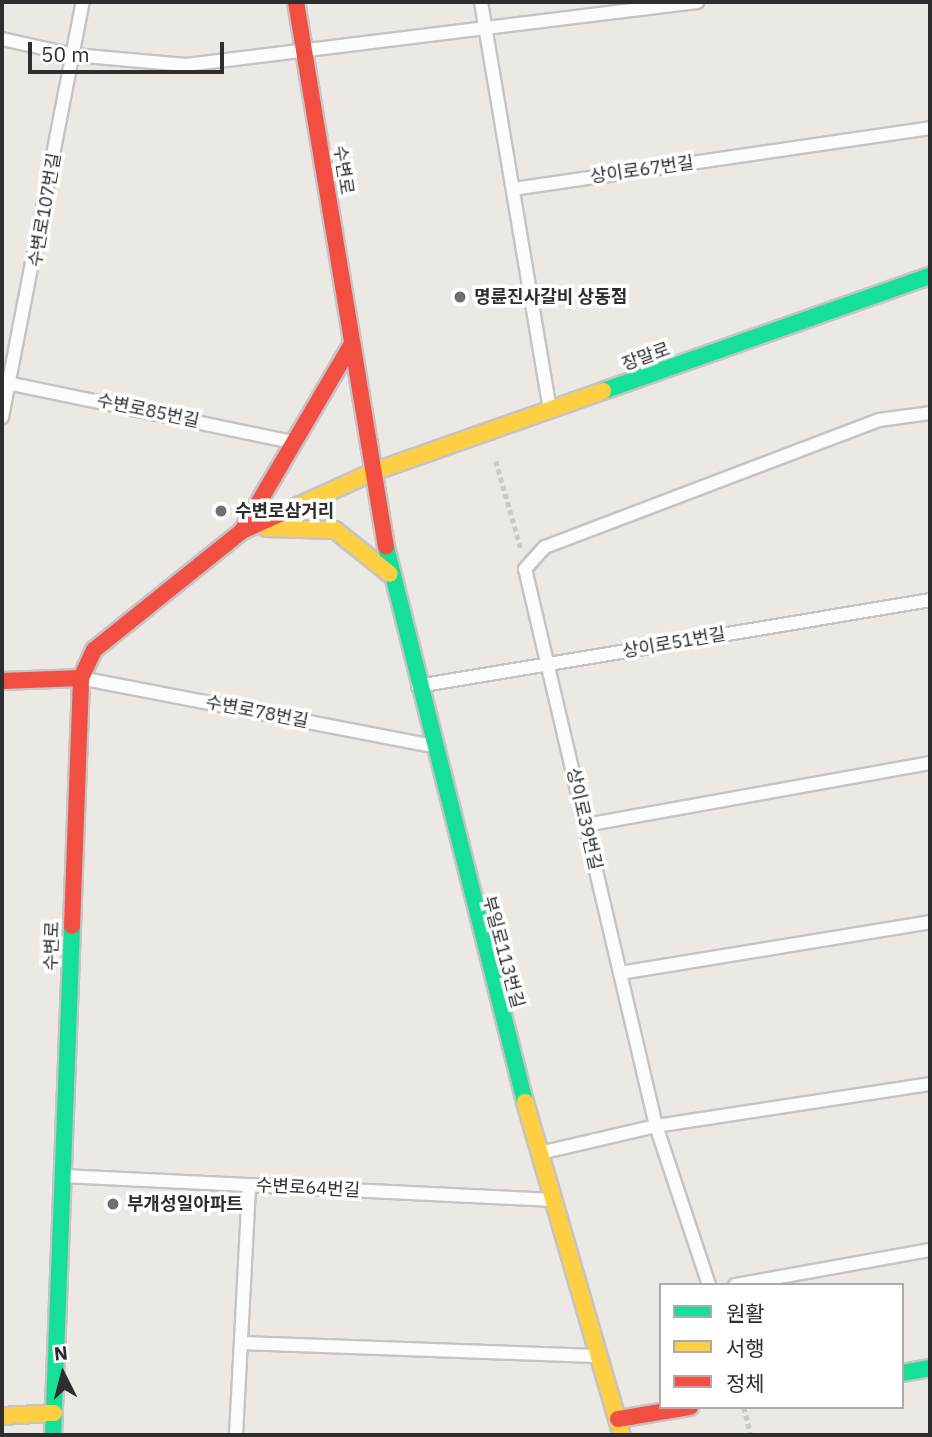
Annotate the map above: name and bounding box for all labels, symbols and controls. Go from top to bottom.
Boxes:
scale bar [32,28,228,72]
text: 50 m [41,40,90,68]
street label: 수변로 [328,144,358,196]
street label: 수변로107번길 [24,151,66,269]
street label: 상이로67번길 [589,152,695,188]
place label: 명륜진사갈비 상동점 [474,286,627,308]
marker: 명륜진사갈비 상동점 [452,289,468,305]
street label: 장말로 [619,338,673,376]
street label: 수변로85번길 [95,390,201,432]
place label: 수변로삼거리 [235,500,334,522]
marker: 수변로삼거리 [213,503,229,519]
street label: 상이로51번길 [621,623,727,663]
street label: 수변로78번길 [204,691,310,733]
street label: 상이로39번길 [562,766,606,872]
street label: 부일로113번길 [478,894,528,1010]
street label: 수변로 [40,921,64,971]
street label: 수변로64번길 [255,1174,361,1202]
place label: 부개성일아파트 [127,1193,243,1215]
marker: 부개성일아파트 [105,1196,121,1212]
legend [659,1283,904,1409]
text: 원활 [726,1299,765,1327]
text: 서행 [726,1334,765,1362]
north arrow [28,1339,98,1409]
text: N [53,1340,69,1366]
text: 정체 [726,1369,765,1397]

